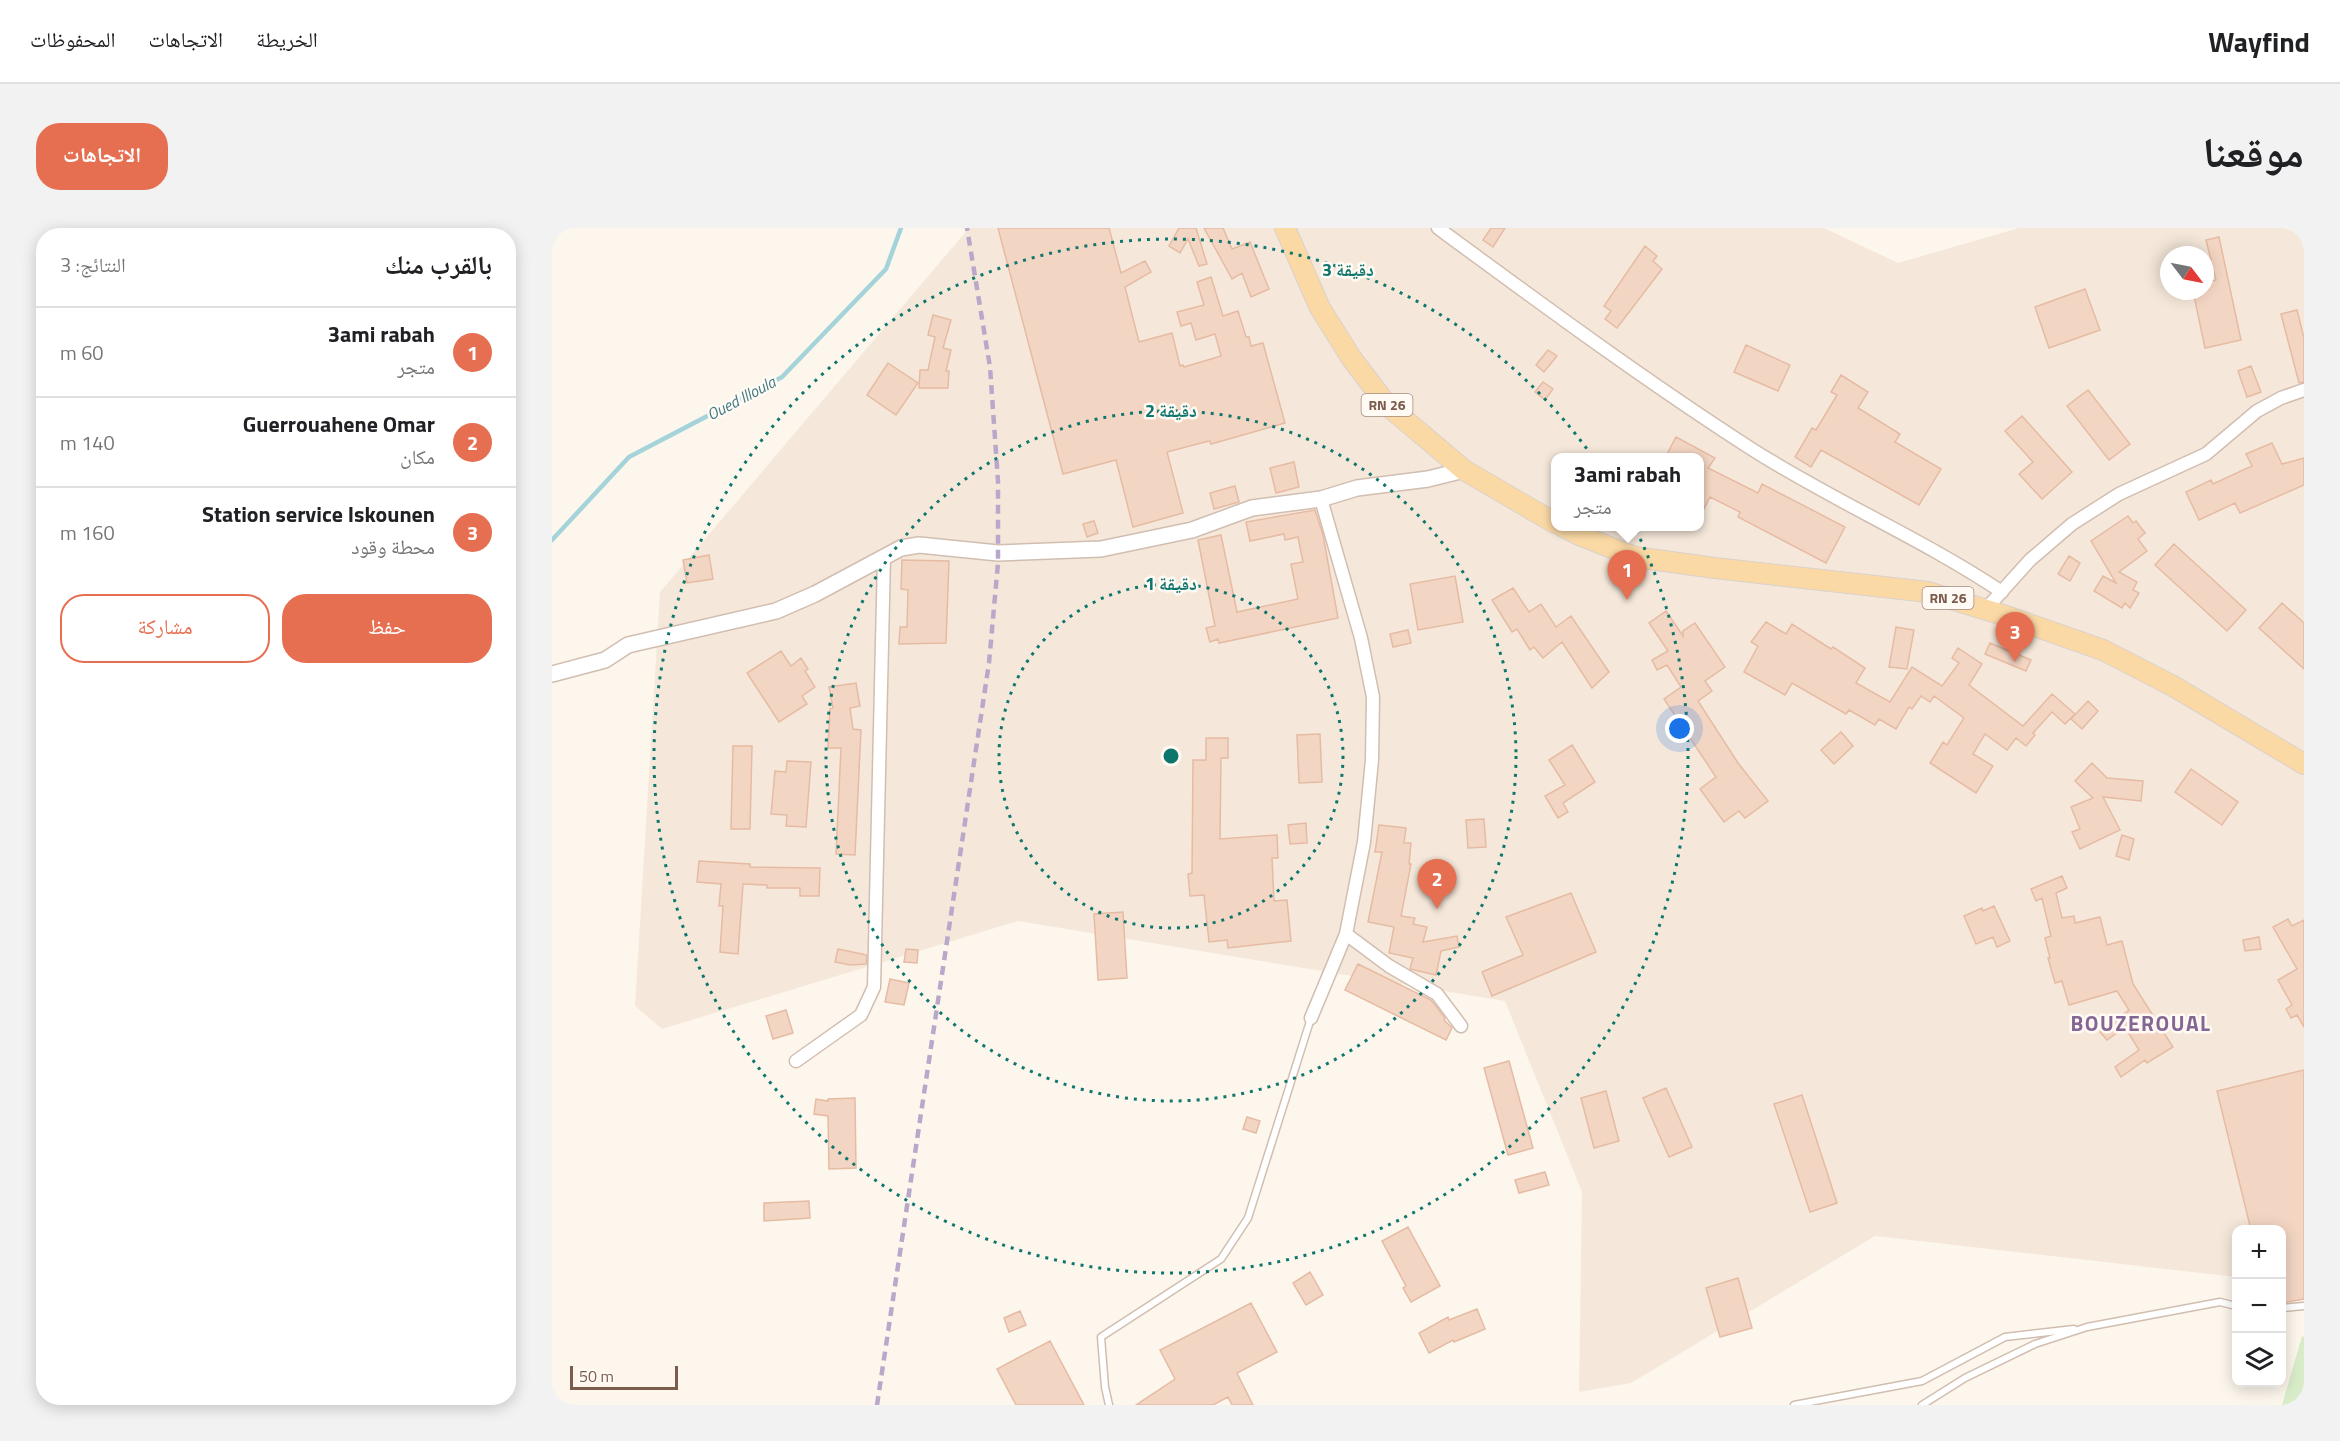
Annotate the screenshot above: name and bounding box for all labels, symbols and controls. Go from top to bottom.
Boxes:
text: Wayfind [2208,20,2310,63]
text: المحفوظات [30,23,115,55]
text: الاتجاهات [148,23,223,55]
text: الخريطة [256,23,318,55]
text: موقعنا [2203,119,2304,183]
button: الاتجاهات [36,123,168,190]
text: بالقرب منك [385,245,492,284]
north arrow [2160,246,2214,300]
text: النتائج: 3 [60,249,126,280]
text: 3 دقيقة [1322,256,1374,283]
text: 3ami rabah [328,317,435,351]
text: 60 m [60,337,104,368]
text: 1 [467,337,478,368]
text: متجر [397,351,435,382]
water label: Oued Illoula [702,369,781,426]
road number: RN 26 [1362,394,1412,416]
text: 2 دقيقة [1145,397,1197,424]
text: Guerrouahene Omar [243,407,435,441]
text: 140 m [60,427,115,458]
text: 2 [467,427,478,458]
text: مكان [400,441,435,472]
popup [1551,453,1704,531]
text: 3ami rabah [1574,457,1681,491]
text: متجر [1574,491,1612,522]
text: Station service Iskounen [202,497,435,531]
text: 160 m [60,517,115,548]
text: 3 [467,517,478,548]
text: محطة وقود [351,531,435,562]
pin: 1 [1608,550,1646,600]
text: 1 دقيقة [1145,570,1197,597]
road number: RN 26 [1922,587,1974,609]
button: مشاركة [60,594,270,663]
button: حفظ [282,594,492,663]
pin: 3 [1996,612,2034,662]
your location [1665,714,1694,743]
centre of rings [1161,746,1181,766]
pin: 2 [1418,860,1456,909]
district label: BOUZEROUAL [2071,1007,2211,1039]
map controls [2232,1225,2286,1387]
button: + [2232,1225,2286,1279]
button: − [2232,1279,2286,1333]
button: layers [2232,1333,2286,1387]
scale bar [570,1363,678,1390]
text: 50 m [579,1364,614,1388]

